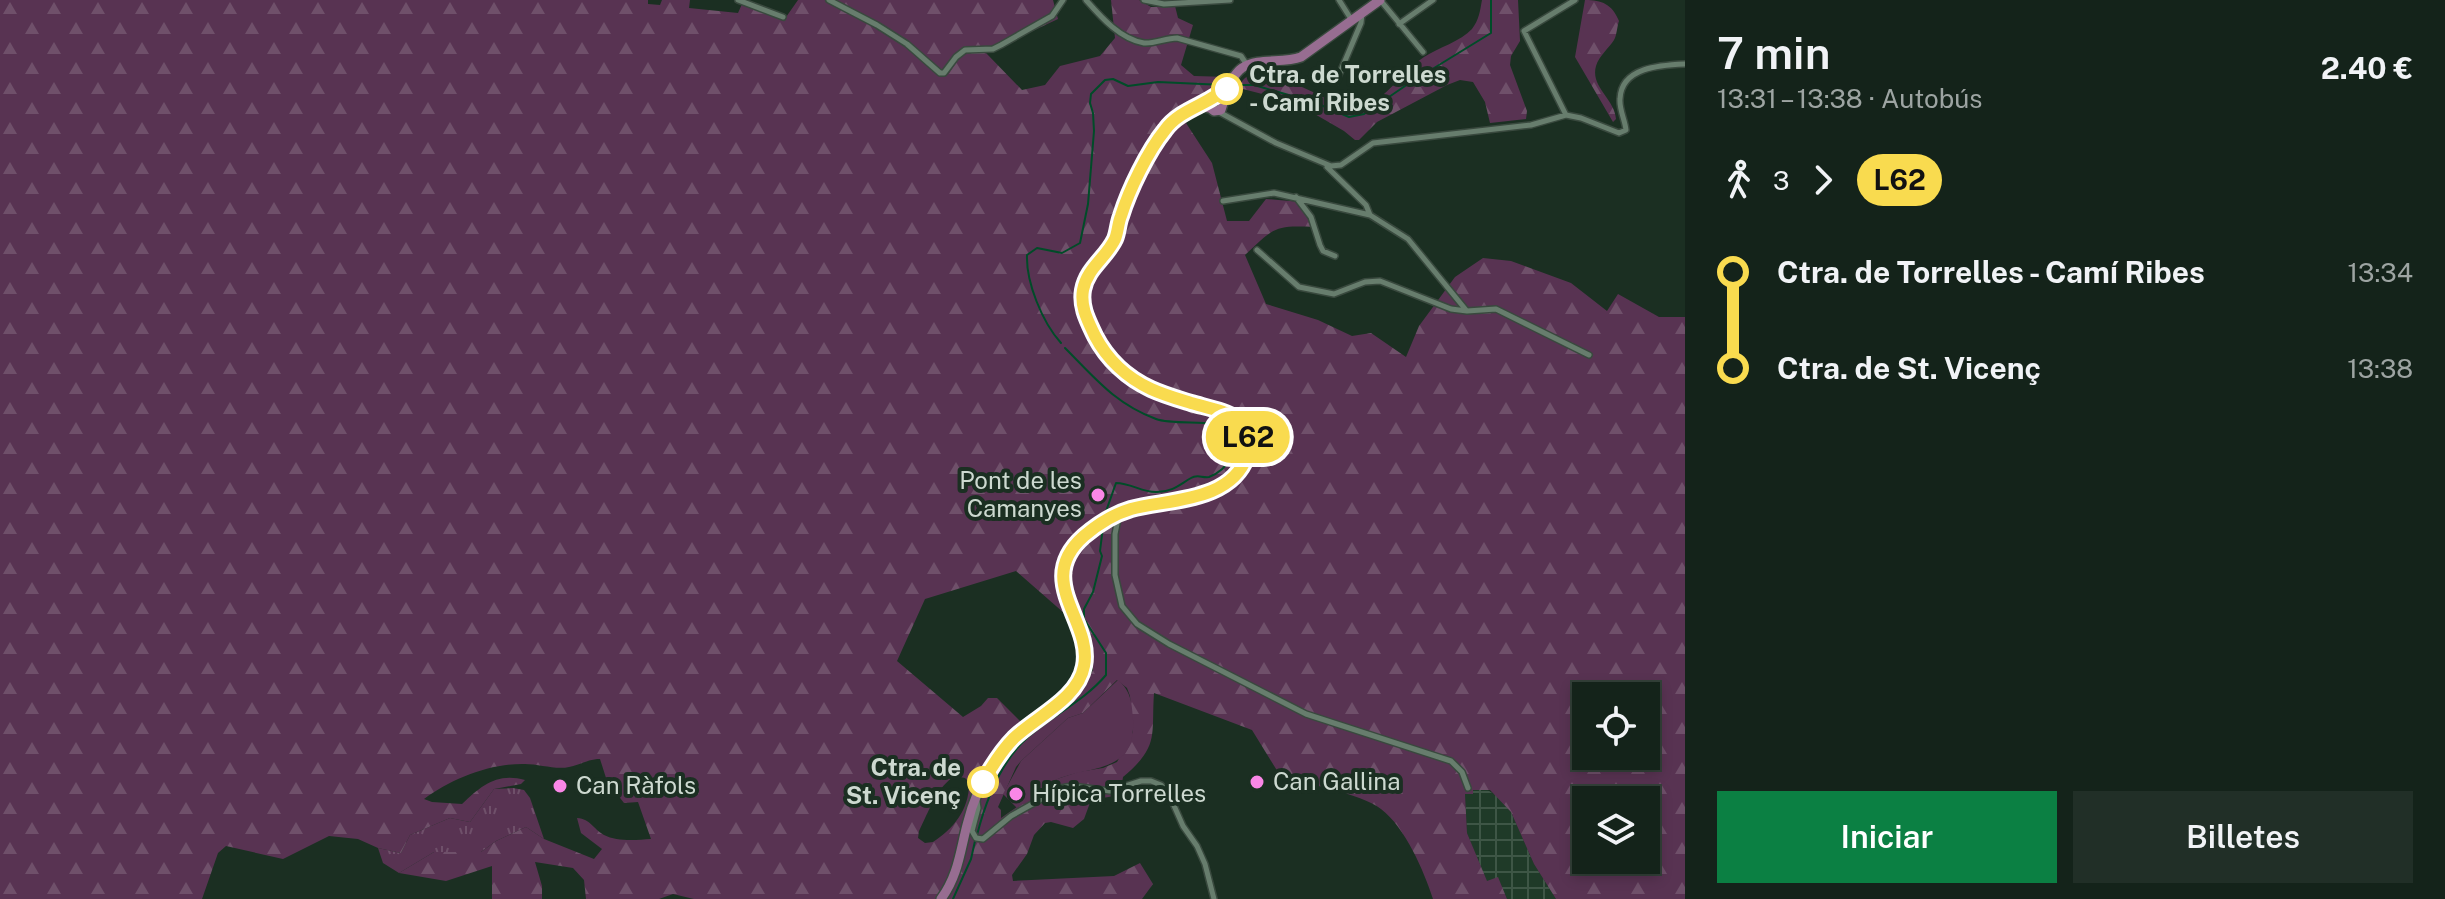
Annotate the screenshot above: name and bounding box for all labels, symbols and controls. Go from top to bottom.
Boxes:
text: 7 min [1717,27,1830,79]
text: 2.40 € [2321,50,2413,86]
place label: Ctra. de Torrelles - Camí Ribes [1249,60,1446,116]
marker: Ctra. de Torrelles - Camí Ribes [1212,74,1242,104]
text: 13:31 – 13:38 · Autobús [1717,83,1983,114]
icon: walk [1717,158,1761,202]
icon: forward [1801,158,1845,202]
text: L62 [1873,163,1926,196]
text: 3 [1773,165,1789,196]
text: Ctra. de Torrelles - Camí Ribes [1777,254,2205,290]
text: 13:34 [2347,257,2413,288]
text: Ctra. de St. Vicenç [1777,350,2041,386]
text: 13:38 [2347,353,2413,384]
line badge: L62 [1202,411,1294,463]
text: L62 [1222,420,1274,453]
place label: Pont de les Camanyes [959,466,1082,522]
marker: Pont de les Camanyes [1089,486,1107,504]
map controls [1572,682,1660,874]
button: locate [1572,682,1660,770]
place label: Ctra. de St. Vicenç [846,753,961,810]
marker: Ctra. de St. Vicenç [968,767,998,797]
place label: Can Gallina [1273,767,1400,795]
place label: Can Ràfols [576,771,696,799]
marker: Can Gallina [1248,773,1266,791]
marker: Can Ràfols [551,777,569,795]
place label: Hípica Torrelles [1032,779,1206,807]
marker: Hípica Torrelles [1007,785,1025,803]
button: layers [1572,786,1660,874]
button: Iniciar [1717,791,2057,883]
button: Billetes [2073,791,2413,883]

